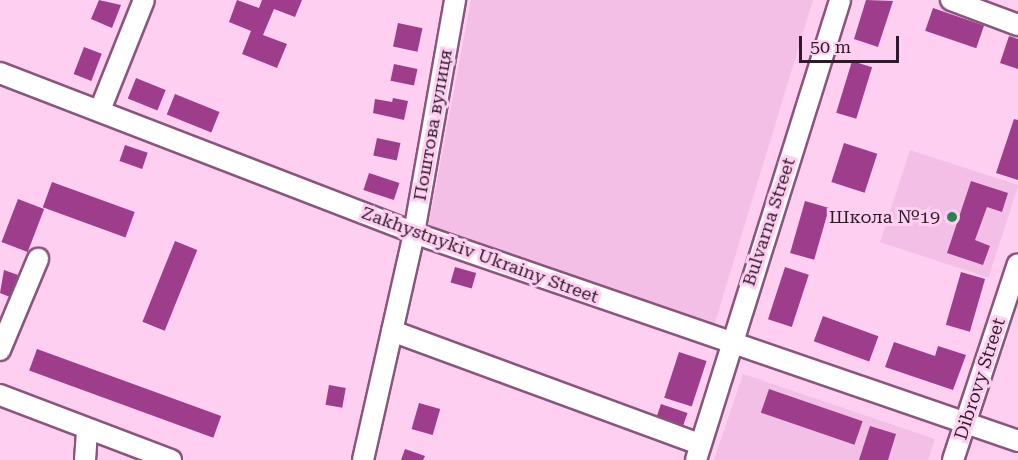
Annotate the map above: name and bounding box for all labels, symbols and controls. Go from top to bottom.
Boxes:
scale bar [802,24,902,62]
text: 50 m [810,36,851,57]
street label: Поштова вулиця [409,48,457,202]
street label: Bulvarna Street [738,155,800,289]
street label: Zakhystnykiv Ukrainy Street [359,202,601,308]
place label: Школа №19 [829,206,940,228]
marker: Школа №19 [945,210,959,224]
street label: Dibrovy Street [950,315,1010,443]

